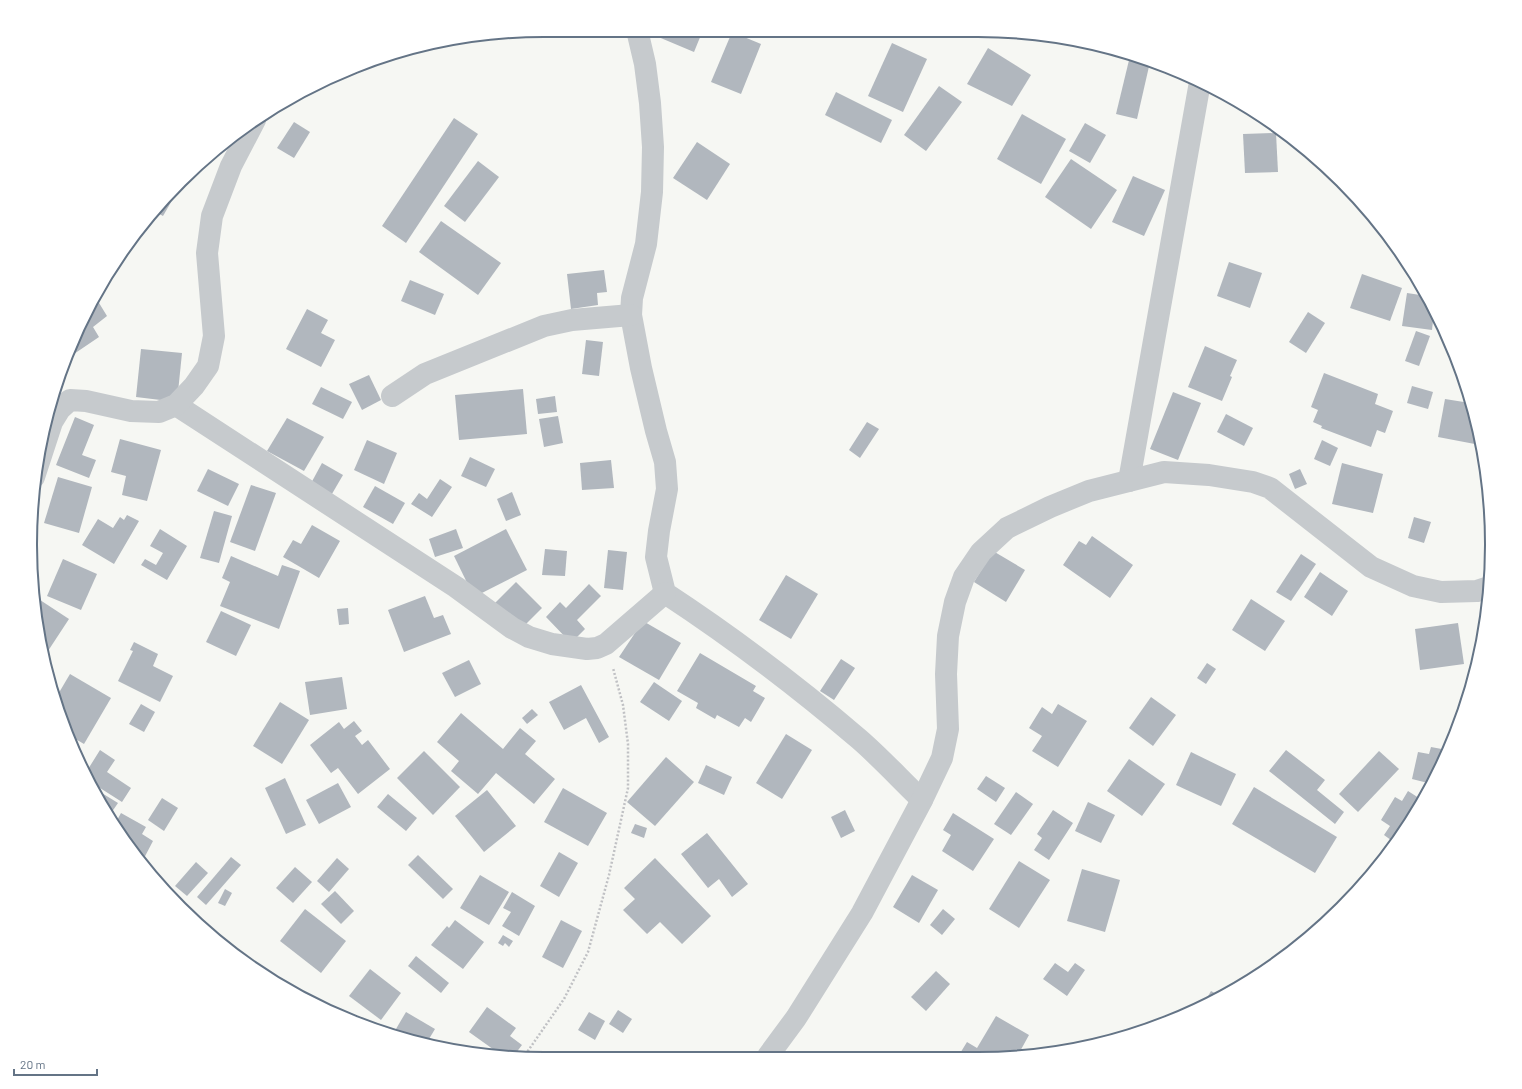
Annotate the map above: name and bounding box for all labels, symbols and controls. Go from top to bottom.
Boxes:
scale bar [14,1051,97,1077]
text: 20 m [20,1057,46,1071]

